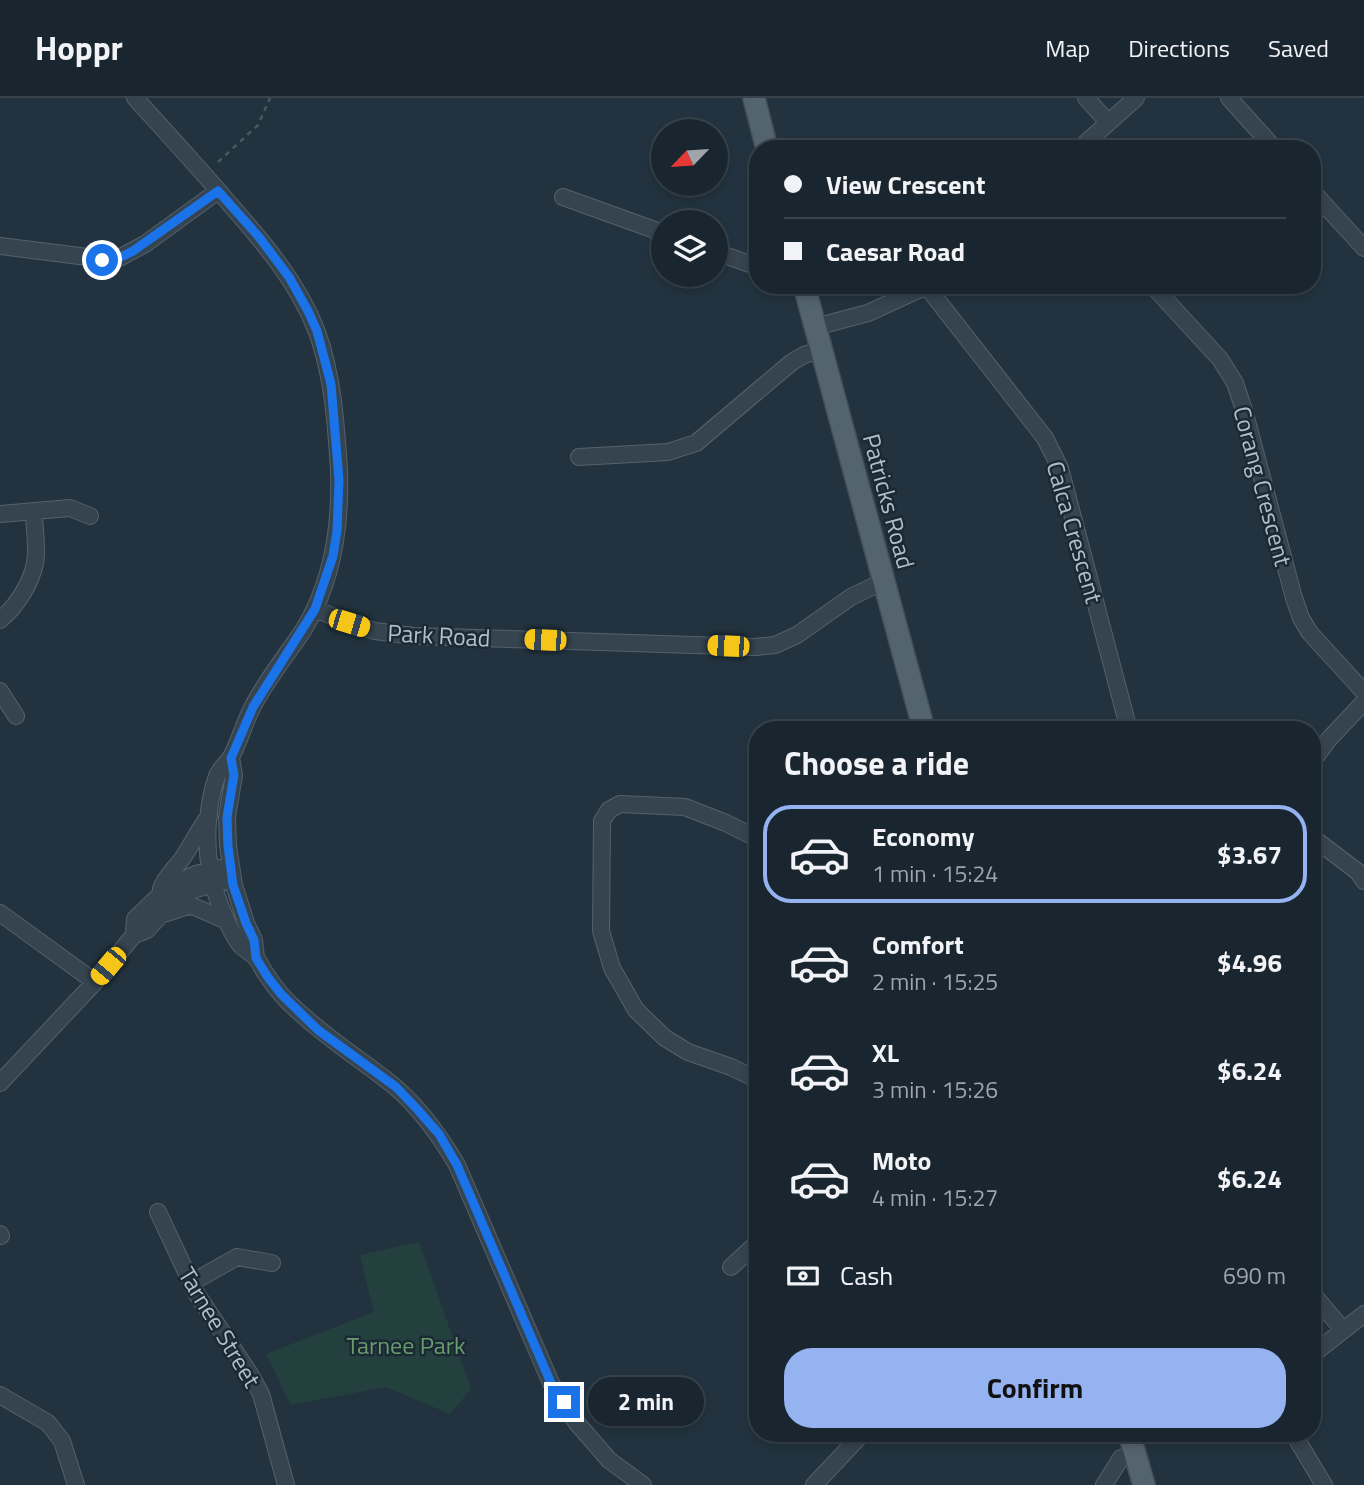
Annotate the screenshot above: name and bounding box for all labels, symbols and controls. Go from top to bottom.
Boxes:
text: Hoppr [35,23,123,73]
text: Map [1045,30,1090,66]
text: Directions [1128,30,1230,66]
text: Saved [1268,30,1329,66]
north arrow [651,119,728,196]
map controls [651,119,728,287]
text: View Crescent [826,165,985,204]
button: layers [651,210,728,287]
text: Caesar Road [826,232,965,271]
route start [86,244,118,276]
street label: Corang Crescent [1224,402,1302,571]
street label: Patricks Road [854,429,924,573]
street label: Calca Crescent [1038,457,1113,608]
car [326,607,373,639]
street label: Park Road [387,614,491,656]
car [524,629,567,651]
car [707,635,750,657]
text: Choose a ride [784,739,969,787]
text: Economy [872,817,974,856]
icon: car [788,823,851,886]
text: $3.67 [1217,835,1282,874]
text: 1 min · 15:24 [872,856,998,891]
text: Comfort [872,925,964,964]
icon: car [788,931,851,994]
car [87,943,130,989]
text: $4.96 [1217,943,1282,982]
text: 2 min · 15:25 [872,964,998,999]
text: XL [872,1033,899,1072]
icon: car [788,1039,851,1102]
text: $6.24 [1217,1051,1282,1090]
text: 3 min · 15:26 [872,1072,998,1107]
text: Moto [872,1141,931,1180]
icon: car [788,1147,851,1210]
text: $6.24 [1217,1159,1282,1198]
text: 4 min · 15:27 [872,1180,998,1215]
text: Cash [840,1256,893,1295]
icon: cash [784,1257,822,1295]
text: 690 m [1223,1258,1286,1293]
street label: Tarnee Street [170,1260,271,1395]
park label: Tarnee Park [346,1327,466,1363]
button: Confirm [784,1348,1286,1428]
callout: 2 min [588,1378,704,1426]
text: 2 min [618,1384,674,1419]
route end [548,1386,580,1418]

